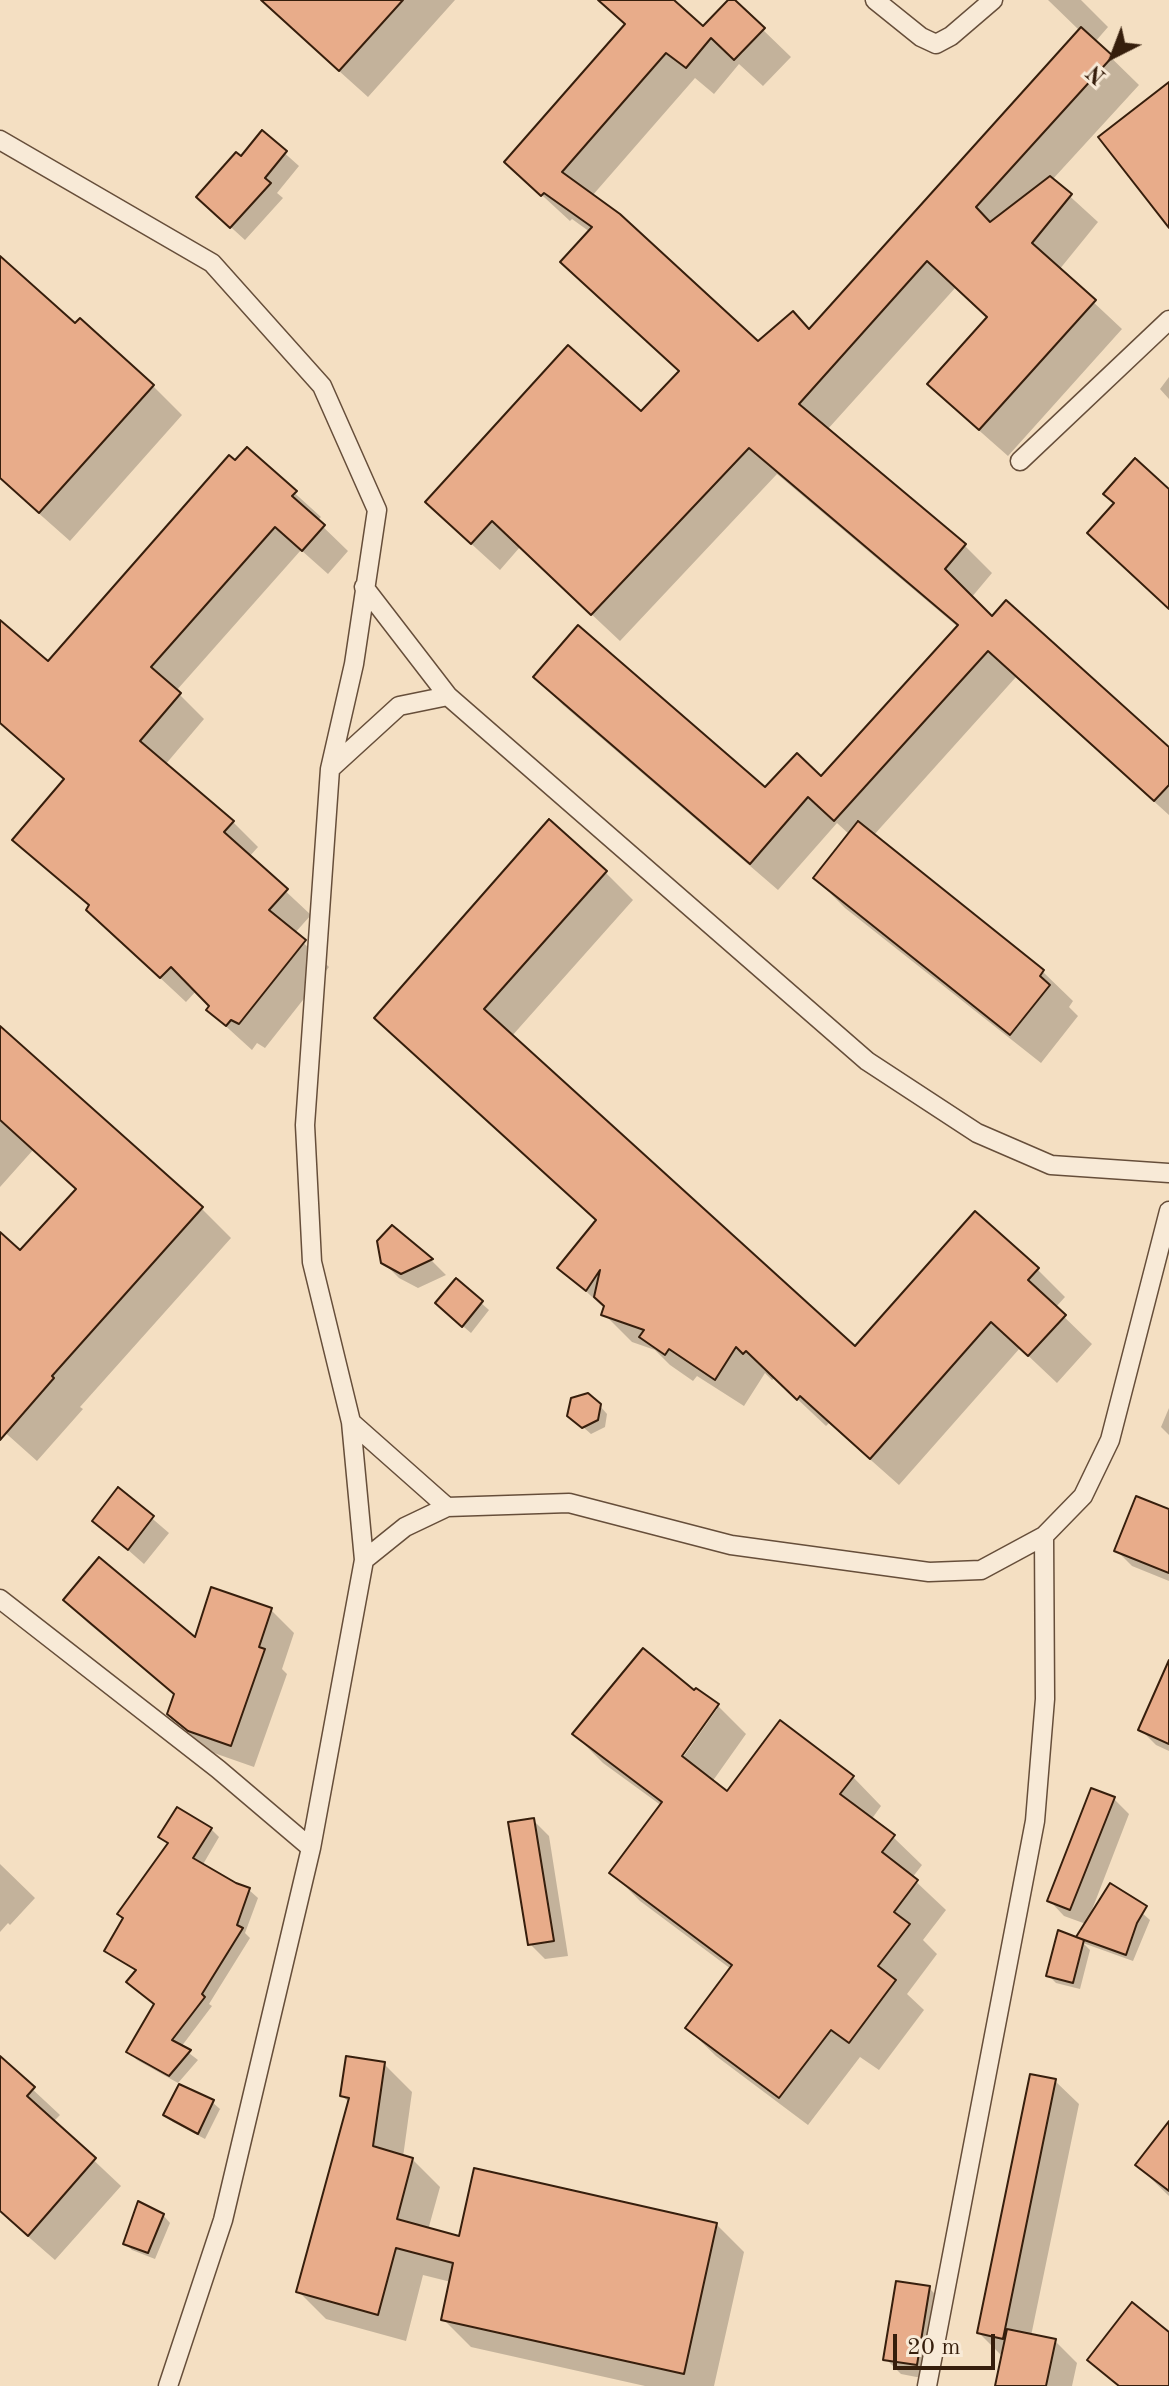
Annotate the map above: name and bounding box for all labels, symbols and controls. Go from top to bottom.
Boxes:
north arrow [1073,16,1153,96]
text: N [1083,60,1111,88]
scale bar [897,2318,999,2368]
text: 20 m [907,2336,961,2360]

